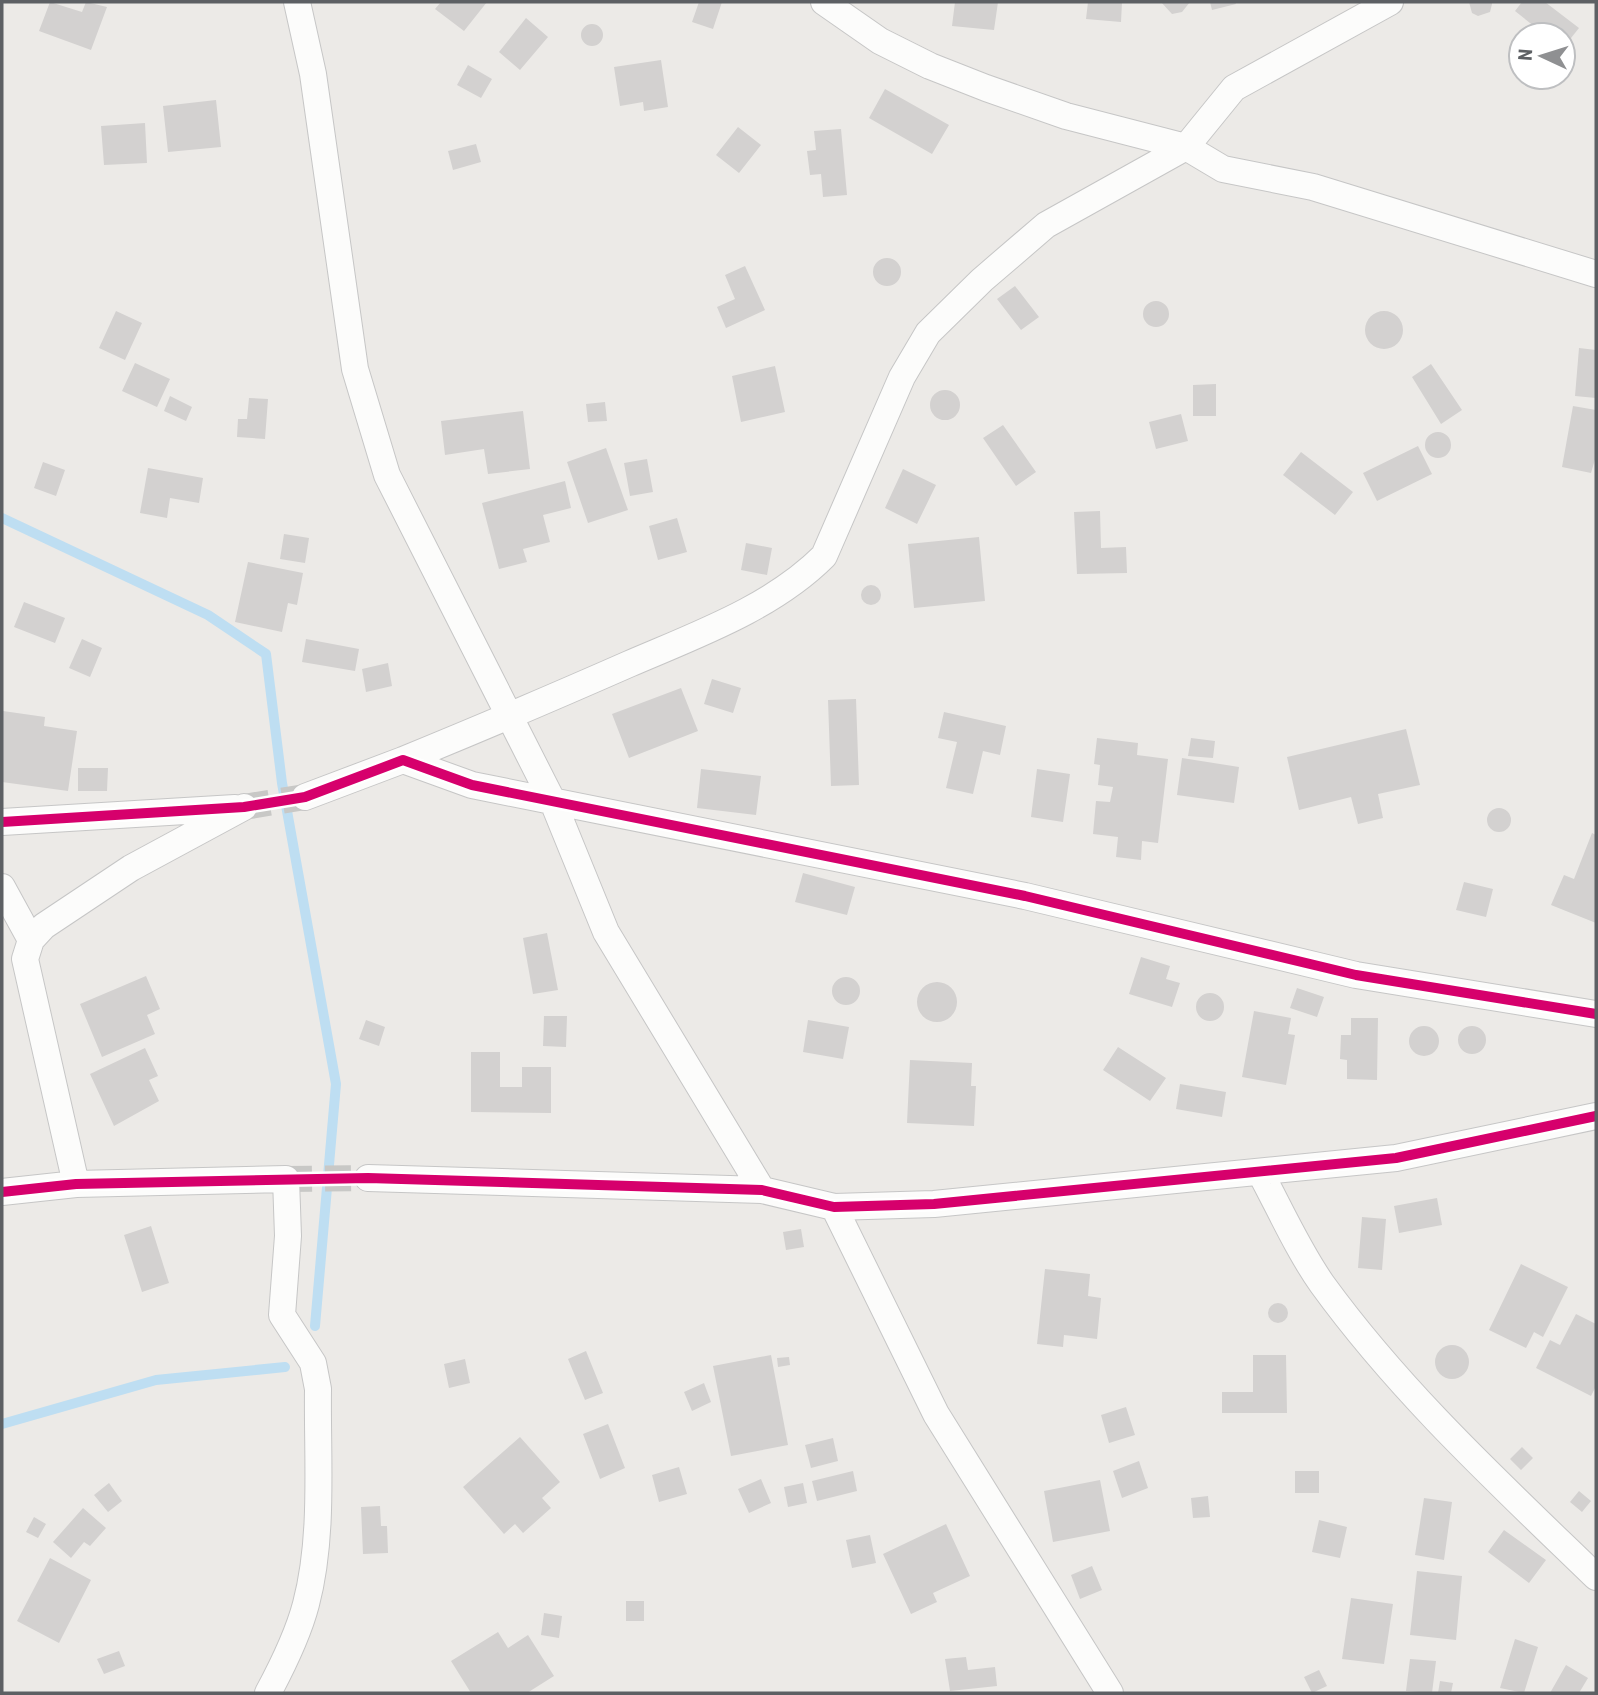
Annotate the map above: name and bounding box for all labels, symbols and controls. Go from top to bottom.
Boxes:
north arrow [1507,21,1577,91]
text: N [1514,48,1537,61]

